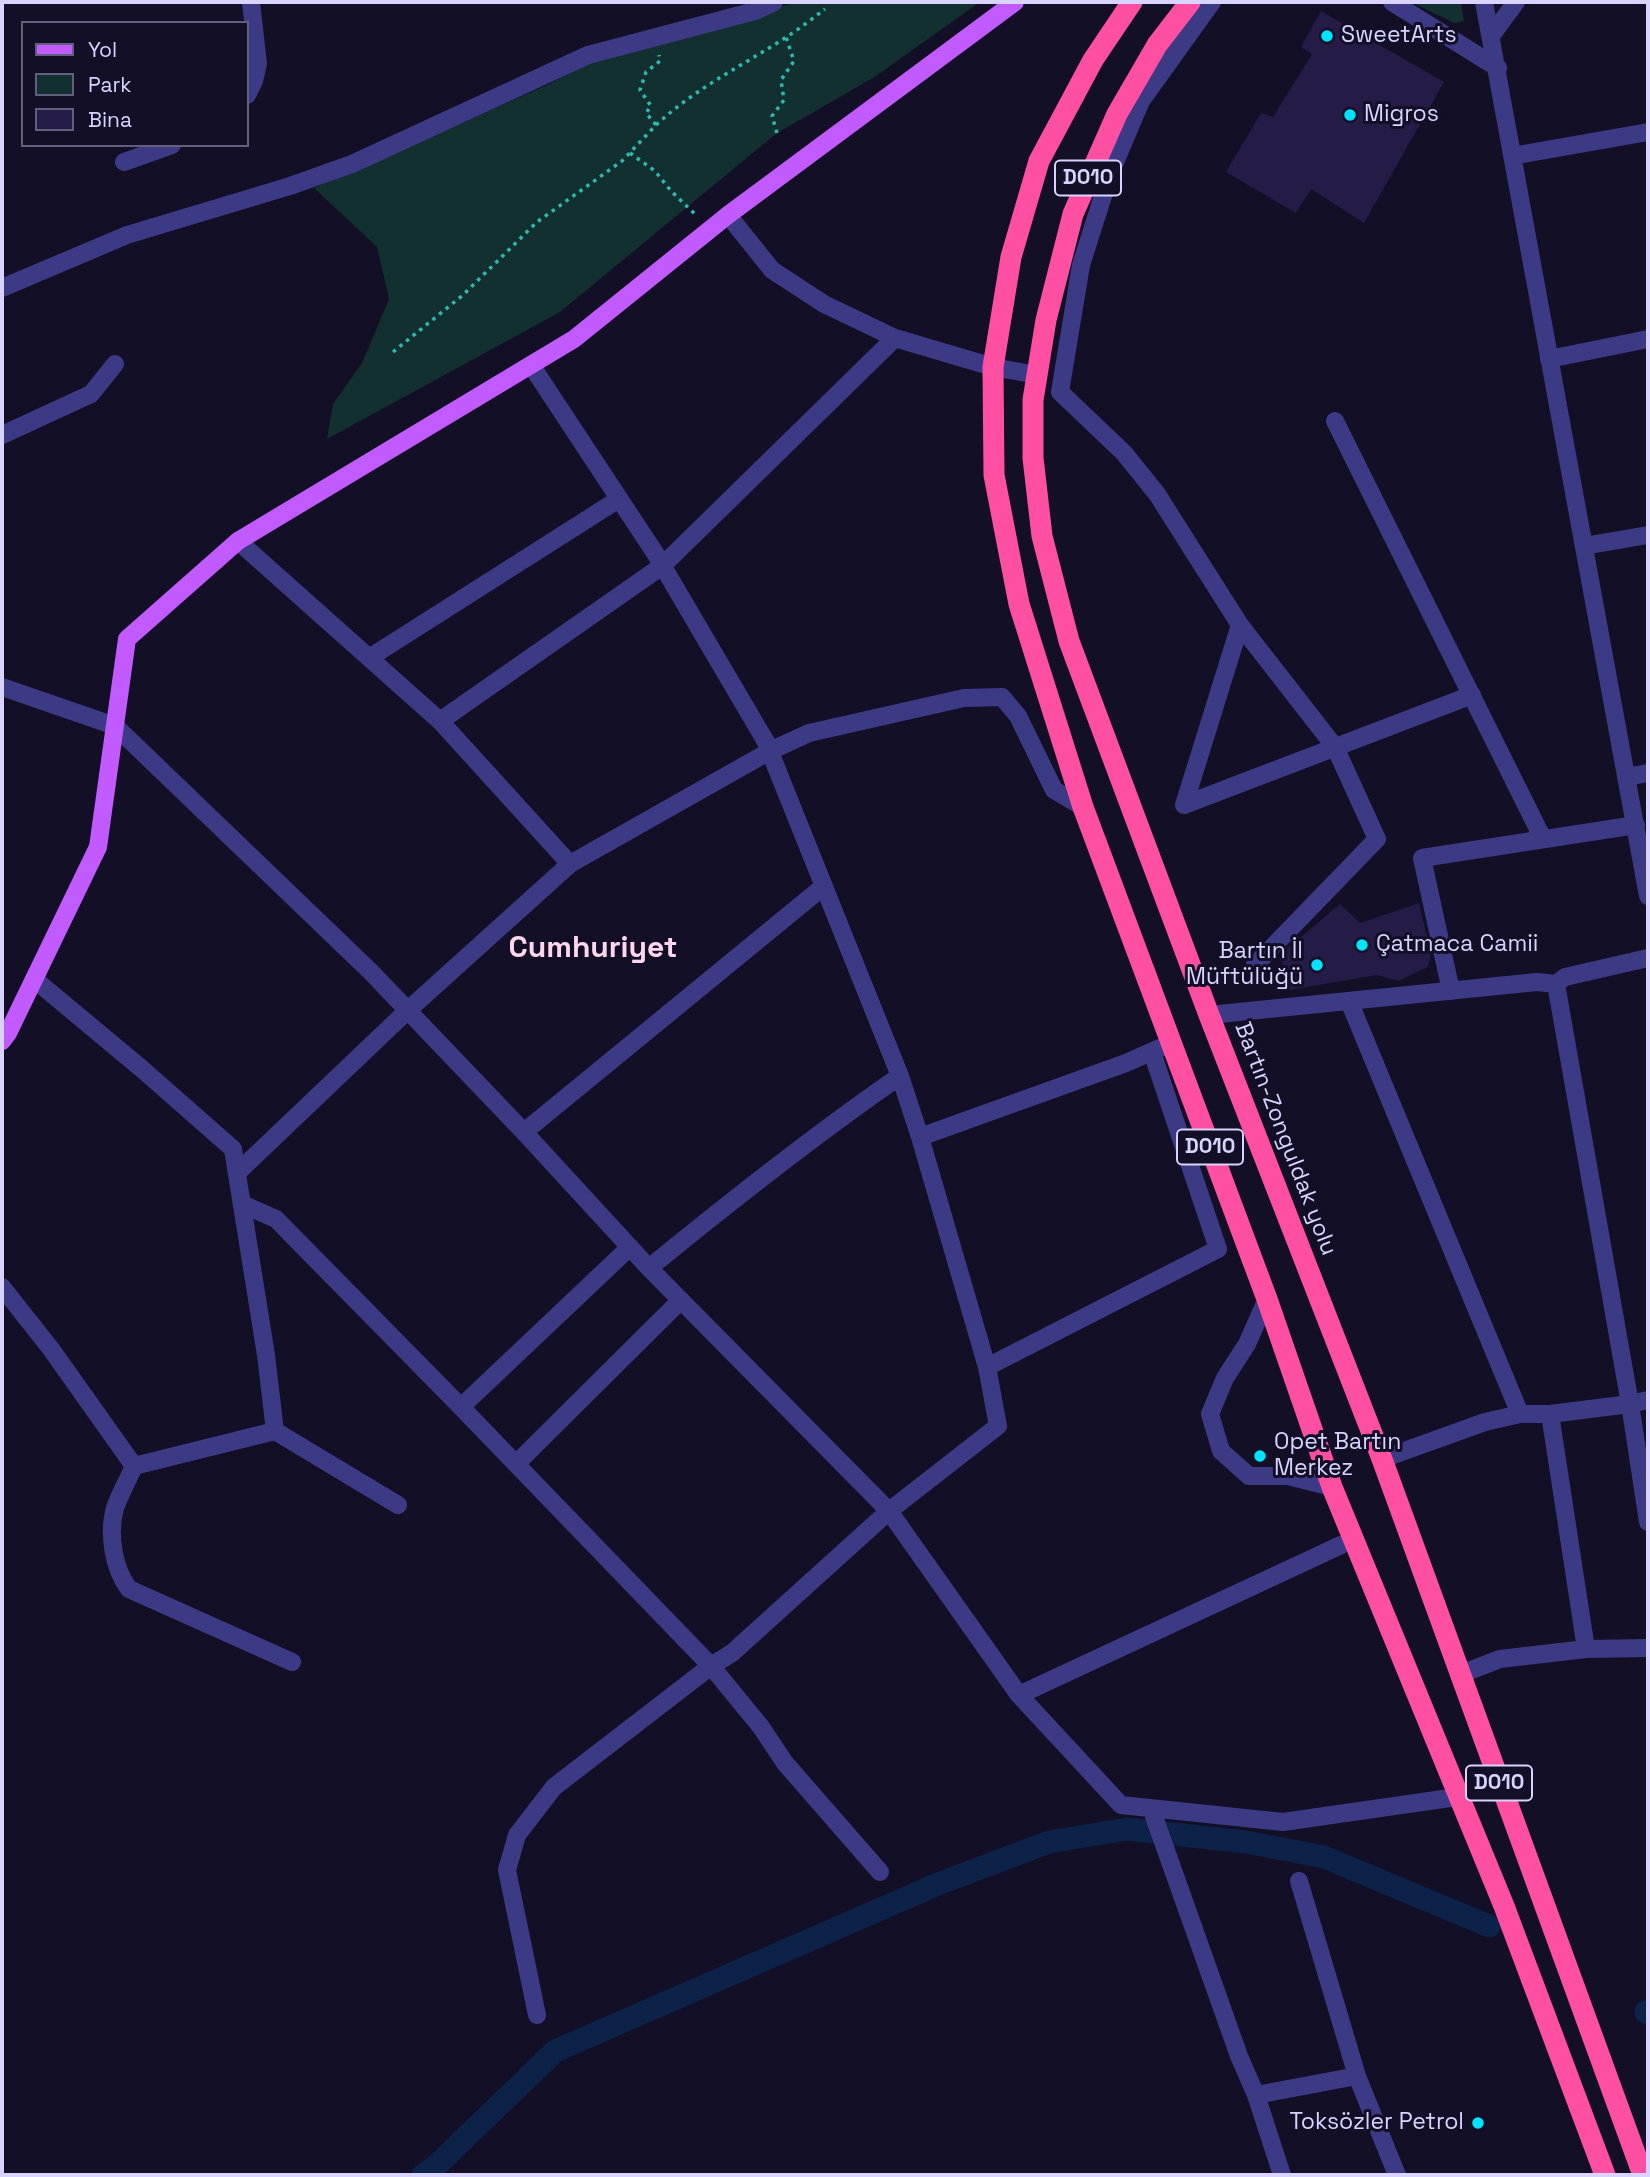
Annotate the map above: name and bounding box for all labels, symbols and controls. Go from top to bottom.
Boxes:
legend [21,21,248,147]
place label: SweetArts [1341,22,1457,50]
marker: SweetArts [1319,28,1335,44]
text: Yol [88,36,117,63]
text: Park [88,71,132,98]
place label: Migros [1364,101,1439,129]
text: Bina [88,106,132,133]
marker: Migros [1342,107,1358,123]
road number: D010 [1055,160,1121,196]
district label: Cumhuriyet [509,931,677,967]
place label: Çatmaca Camii [1376,931,1538,959]
marker: Çatmaca Camii [1354,937,1370,953]
place label: Bartın İl Müftülüğü [1186,938,1303,992]
marker: Bartın İl Müftülüğü [1309,957,1325,973]
street label: Bartın-Zonguldak yolu [1228,1019,1342,1259]
road number: D010 [1177,1130,1243,1164]
place label: Opet Bartın Merkez [1274,1429,1401,1483]
marker: Opet Bartın Merkez [1252,1448,1268,1464]
road number: D010 [1466,1766,1532,1800]
place label: Toksözler Petrol [1289,2109,1464,2137]
marker: Toksözler Petrol [1470,2115,1486,2131]

